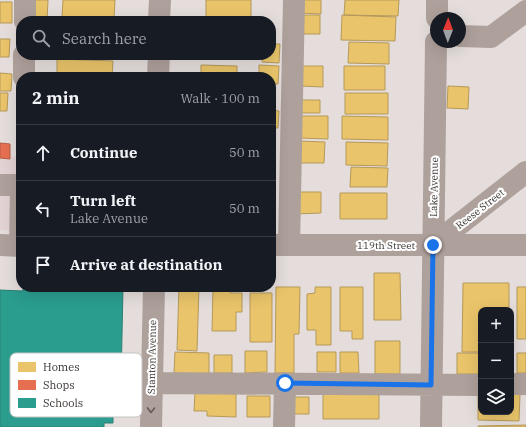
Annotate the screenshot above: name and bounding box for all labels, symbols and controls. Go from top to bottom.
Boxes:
north arrow [430,12,466,48]
search box [16,16,276,60]
icon: search [30,27,52,49]
text: Search here [62,29,147,48]
text: 2 min [32,87,80,109]
text: Walk · 100 m [181,90,260,107]
icon: ahead [32,142,54,164]
text: Continue [70,143,137,162]
text: 50 m [229,144,260,161]
street label: Lake Avenue [427,157,441,217]
street label: Reese Street [453,186,507,232]
text: Turn left [70,191,136,210]
icon: left [32,198,54,220]
text: 50 m [229,200,260,217]
text: Lake Avenue [70,210,148,227]
route end [424,236,442,254]
street label: 119th Street [357,239,416,252]
icon: arrive [32,254,54,276]
text: Arrive at destination [70,255,222,274]
map controls [478,307,514,415]
button: + [478,307,514,343]
street label: Stanton Avenue [145,320,159,394]
button: − [478,343,514,379]
legend [10,353,142,417]
text: Homes [43,360,80,374]
route start [276,374,294,392]
text: Shops [43,378,75,392]
button: layers [478,379,514,415]
text: Schools [43,396,83,410]
one-way arrow [147,407,155,413]

